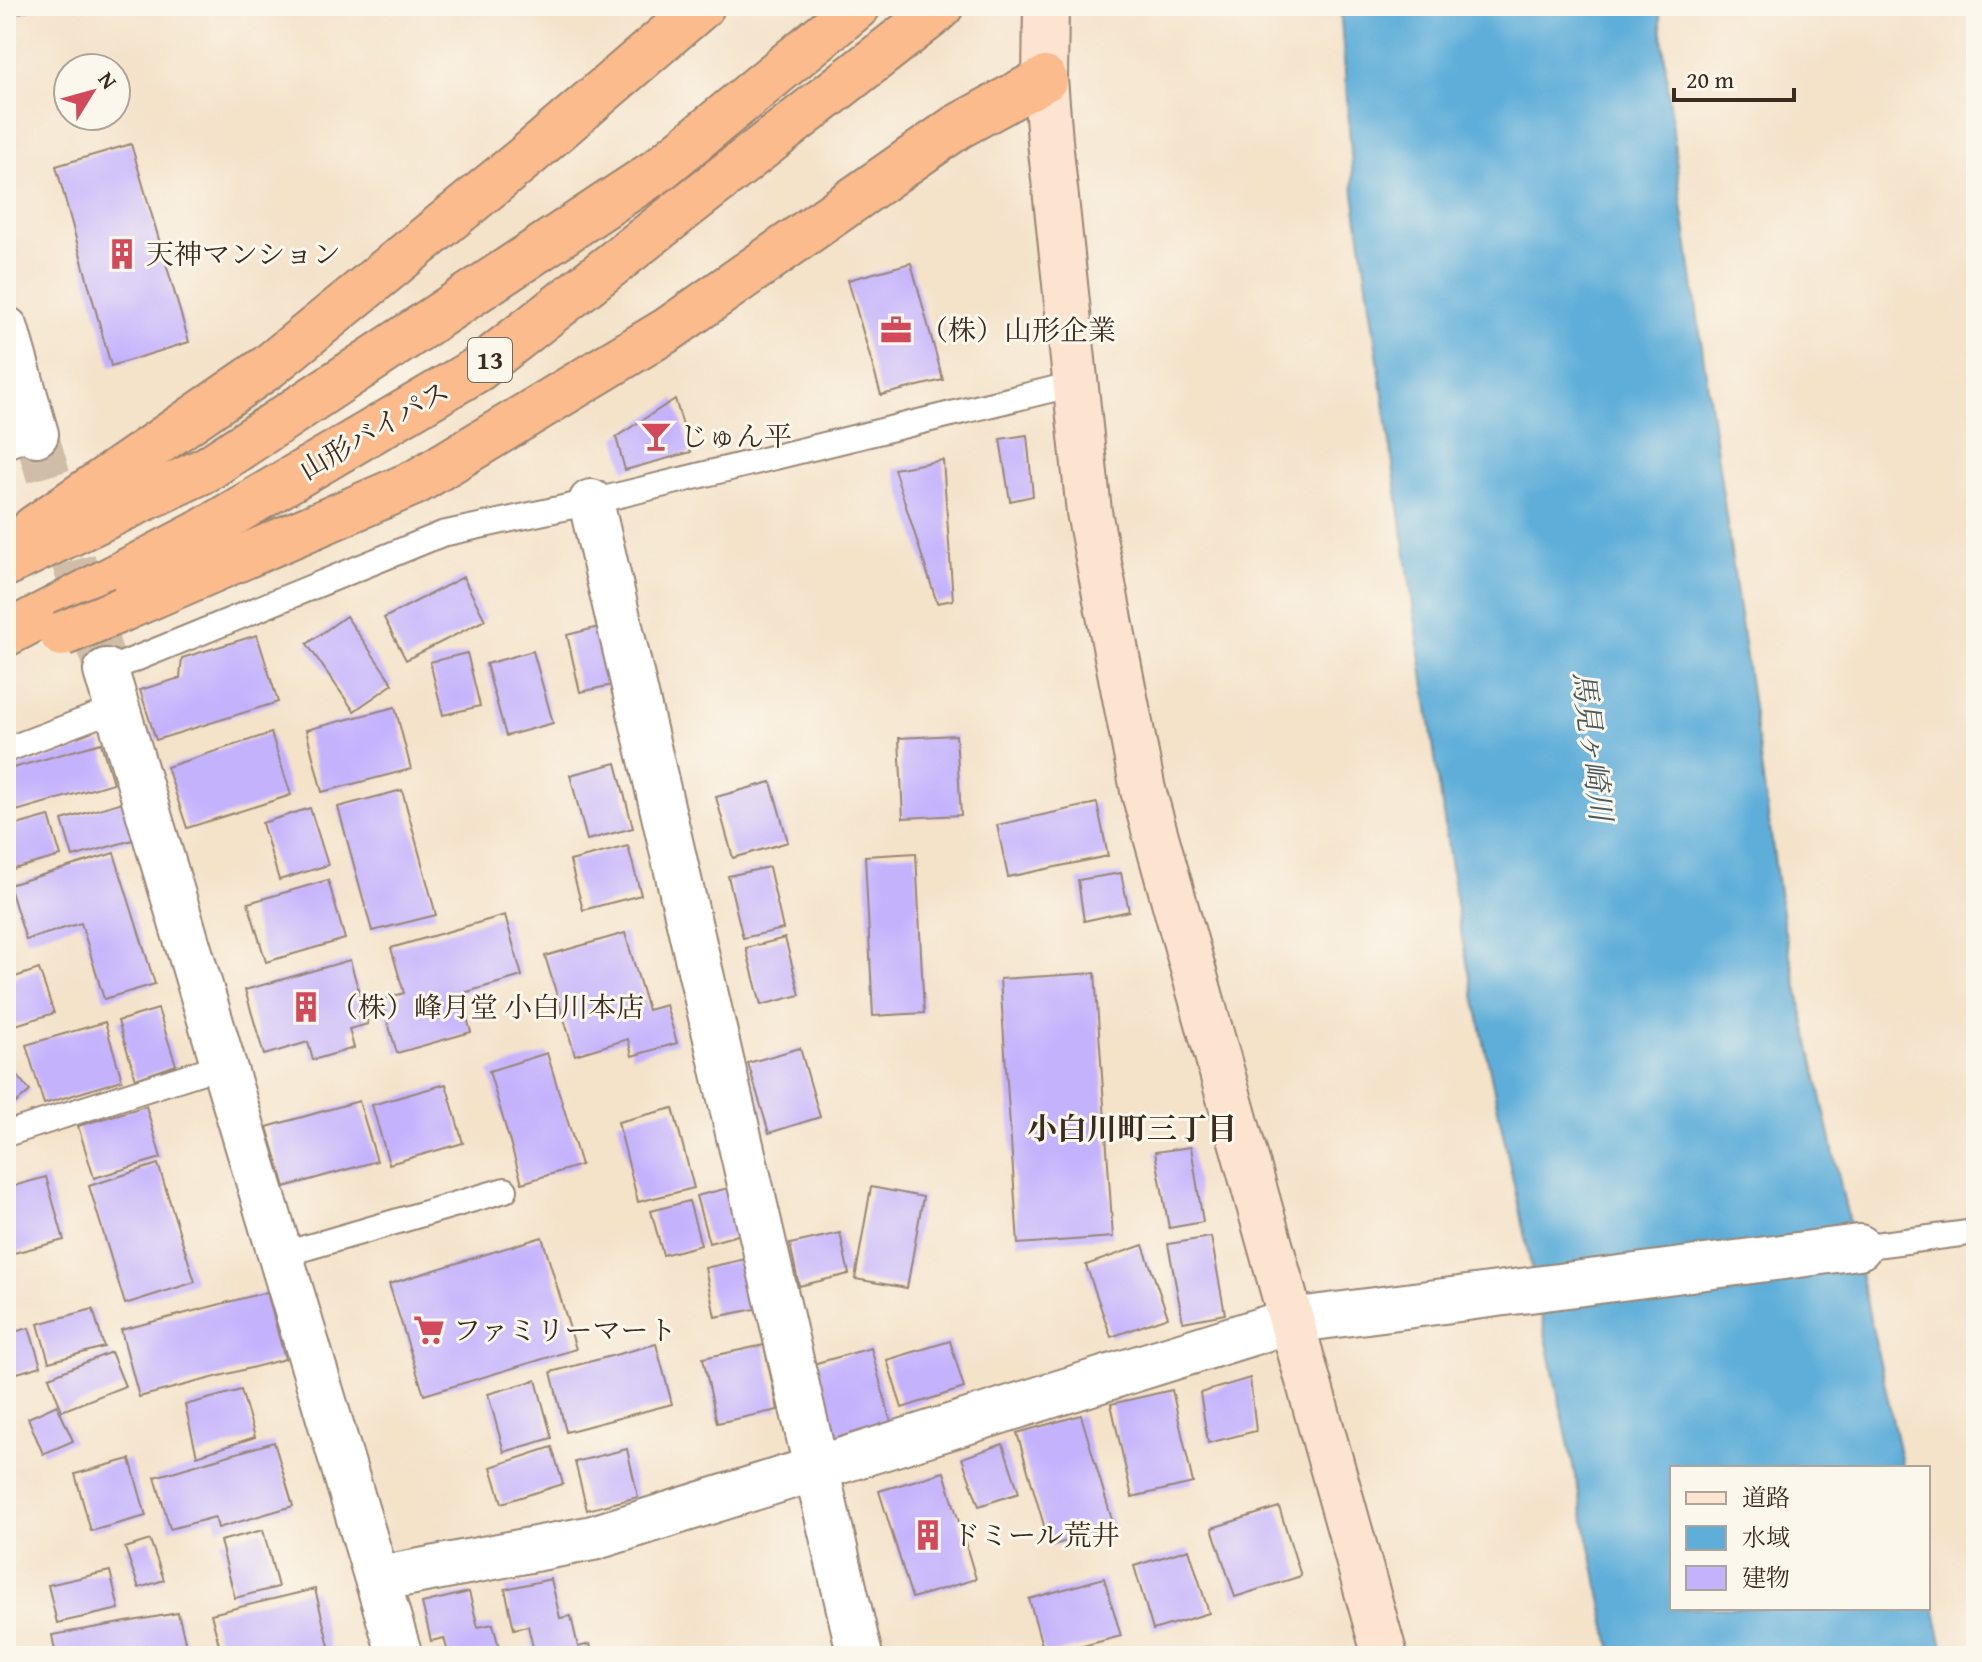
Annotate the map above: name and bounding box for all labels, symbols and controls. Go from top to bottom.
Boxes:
north arrow [52,52,132,132]
scale bar [1674,52,1794,102]
text: 20 m [1686,62,1734,97]
text: N [91,64,125,96]
place label: 天神マンション [146,233,341,274]
building icon: 天神マンション [105,237,139,271]
place label: （株）山形企業 [920,309,1116,350]
office icon: （株）山形企業 [879,313,913,347]
road number: 13 [468,338,512,382]
street label: 山形バイパス [291,370,457,489]
place label: じゅん平 [680,415,792,456]
bar icon: じゅん平 [639,419,673,453]
water label: 馬見ヶ崎川 [1562,669,1624,826]
place label: （株）峰月堂 小白川本店 [330,986,644,1027]
building icon: （株）峰月堂 小白川本店 [289,990,323,1024]
district label: 小白川町三丁目 [1027,1106,1237,1150]
place label: ファミリーマート [453,1309,676,1350]
supermarket icon: ファミリーマート [412,1313,446,1347]
legend [1670,1466,1930,1610]
text: 道路 [1742,1480,1790,1515]
place label: ドミール荒井 [952,1514,1119,1555]
building icon: ドミール荒井 [911,1518,945,1552]
text: 水域 [1742,1520,1790,1555]
text: 建物 [1742,1560,1790,1595]

